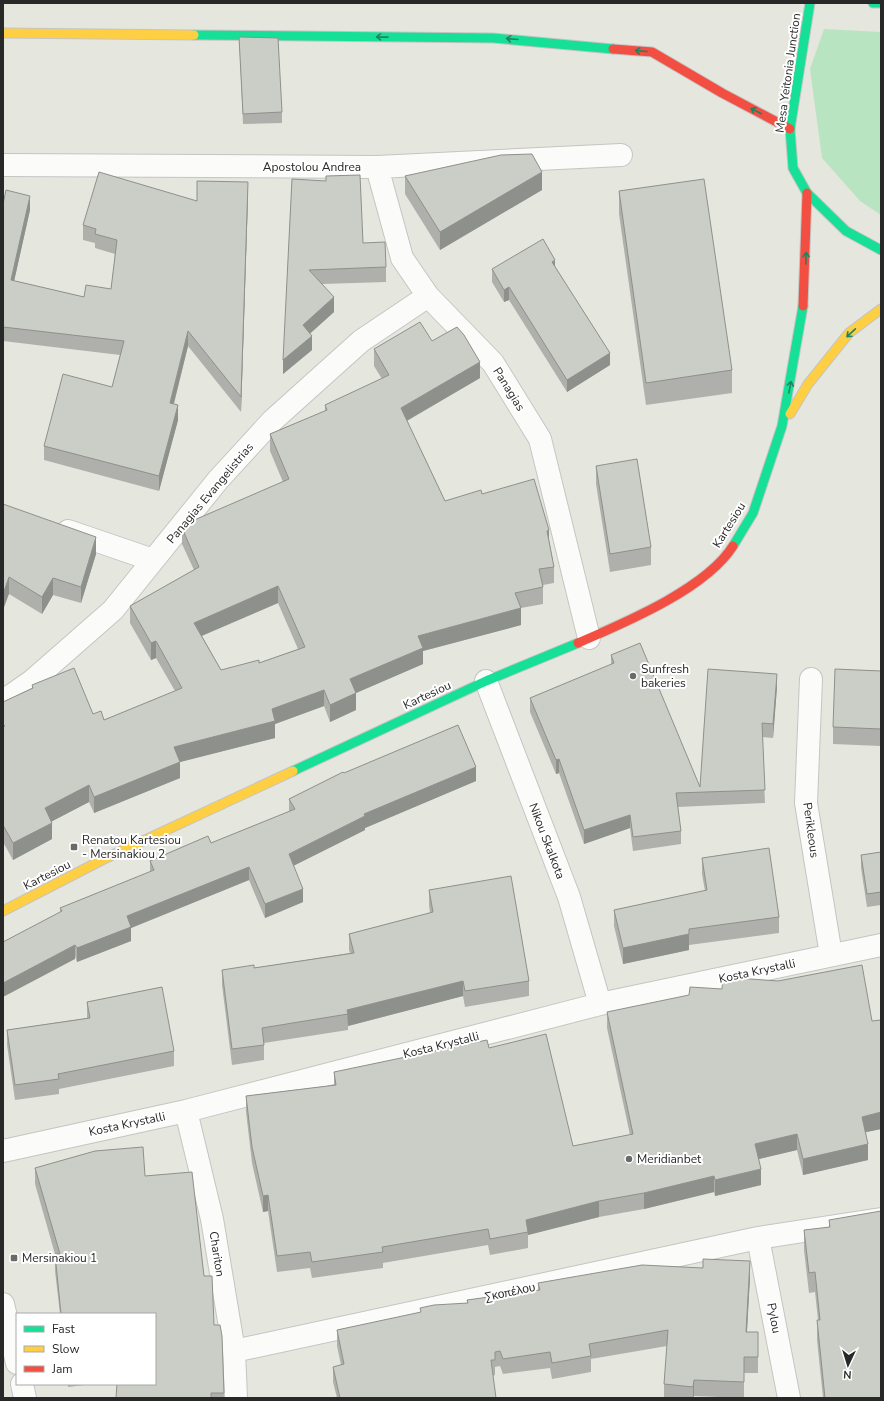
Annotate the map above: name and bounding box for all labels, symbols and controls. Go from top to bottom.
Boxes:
street label: Mesa Yeitonia Junction [772,12,804,134]
one-way arrow [376,33,389,41]
one-way arrow [506,36,519,43]
one-way arrow [635,47,648,55]
one-way arrow [750,107,762,114]
street label: Apostolou Andrea [263,159,361,175]
one-way arrow [802,252,810,265]
one-way arrow [846,328,856,338]
street label: Panagias [489,364,529,414]
one-way arrow [786,381,794,394]
street label: Panagias Evangelistrias [163,439,257,547]
street label: Kartesiou [709,499,749,551]
place label: Sunfresh bakeries [641,661,689,691]
marker: Sunfresh bakeries [628,671,638,681]
street label: Kartesiou [401,677,453,713]
street label: Nikou Skalkota [525,801,569,881]
street label: Perikleous [799,801,823,859]
place label: Renatou Kartesiou - Mersinakiou 2 [82,832,181,862]
marker: Renatou Kartesiou - Mersinakiou 2 [69,842,79,852]
street label: Kartesiou [21,856,73,894]
street label: Kosta Krystalli [717,955,797,987]
street label: Kosta Krystalli [401,1028,481,1062]
street label: Kosta Krystalli [87,1108,167,1140]
place label: Meridianbet [637,1151,702,1167]
marker: Meridianbet [624,1154,634,1164]
street label: Chariton [206,1230,228,1278]
place label: Mersinakiou 1 [22,1250,97,1266]
marker: Mersinakiou 1 [9,1253,19,1263]
street label: Σκοπέλου [483,1279,537,1305]
street label: Pylou [763,1301,785,1335]
legend [16,1313,156,1385]
text: Fast [52,1321,75,1337]
text: Slow [52,1341,80,1357]
north arrow [828,1345,868,1385]
text: Jam [51,1361,73,1377]
text: N [843,1367,852,1382]

